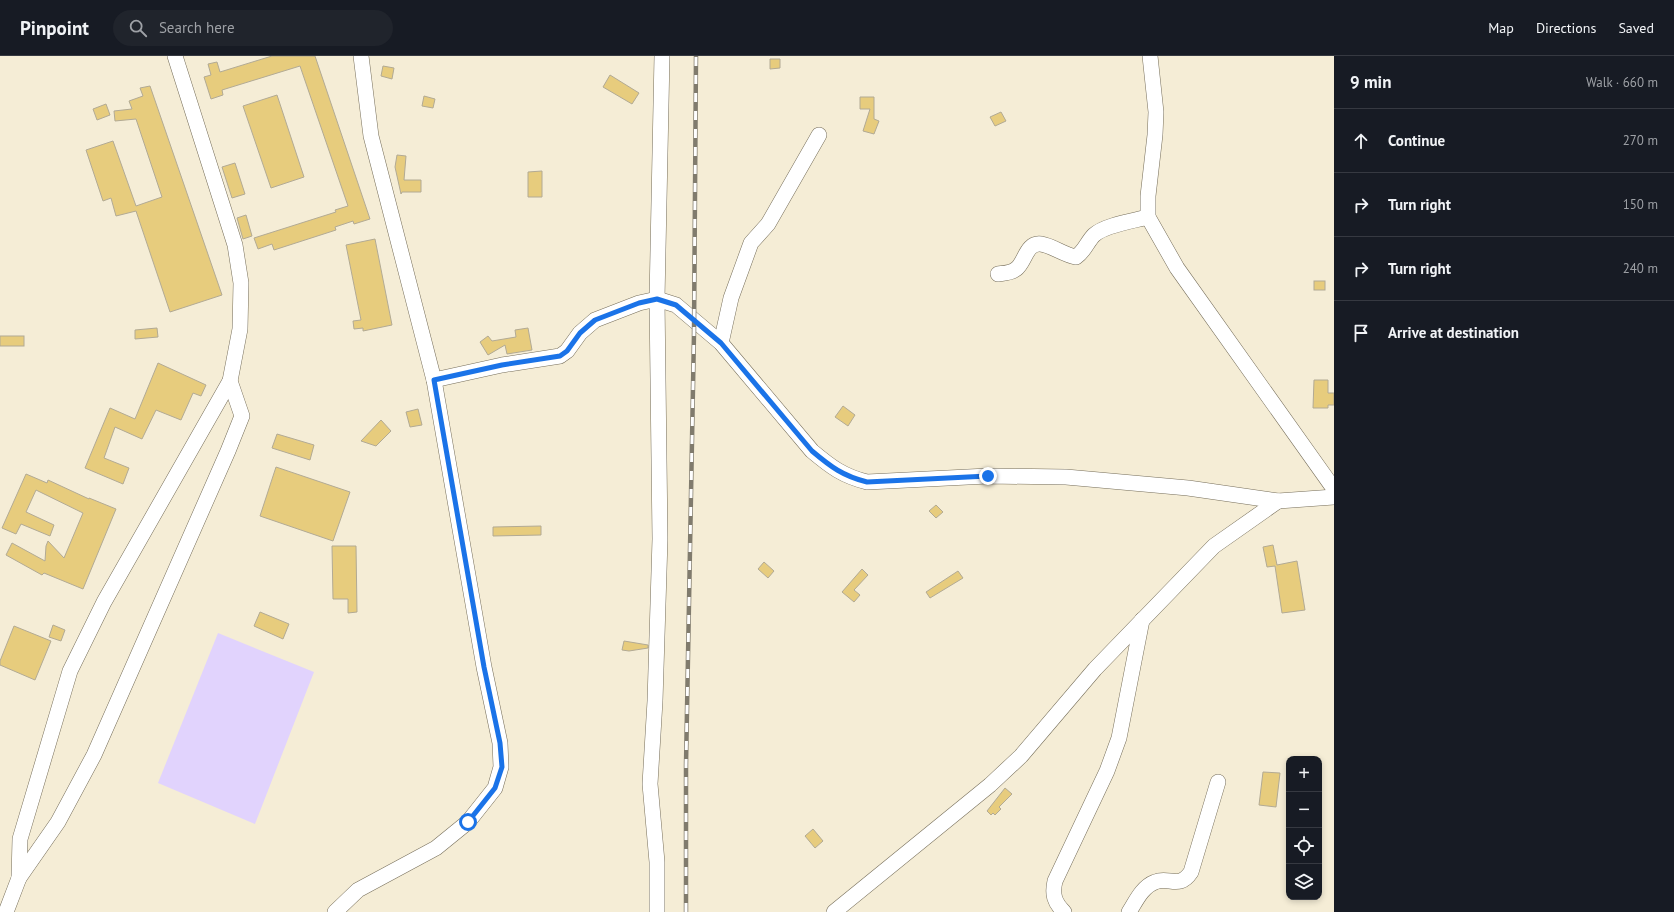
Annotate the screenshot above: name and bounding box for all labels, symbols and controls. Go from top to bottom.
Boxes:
search box [113,10,393,46]
text: Pinpoint [20,16,89,40]
icon: search [127,17,149,39]
text: Search here [159,18,235,37]
text: Map [1488,19,1514,37]
text: Directions [1536,19,1596,37]
text: Saved [1618,19,1654,37]
text: 9 min [1350,71,1391,93]
text: Walk · 660 m [1586,74,1658,91]
icon: ahead [1350,130,1372,152]
text: Continue [1388,131,1445,150]
text: 270 m [1623,132,1658,149]
icon: right [1350,194,1372,216]
text: Turn right [1388,195,1451,214]
text: 150 m [1623,196,1658,213]
icon: right [1350,258,1372,280]
text: Turn right [1388,259,1451,278]
text: 240 m [1623,260,1658,277]
icon: arrive [1350,322,1372,344]
text: Arrive at destination [1388,323,1519,342]
route end [979,467,997,485]
map controls [1286,756,1322,900]
button: + [1286,756,1322,792]
button: − [1286,792,1322,828]
route start [459,813,477,831]
button: locate [1286,828,1322,864]
button: layers [1286,864,1322,900]

